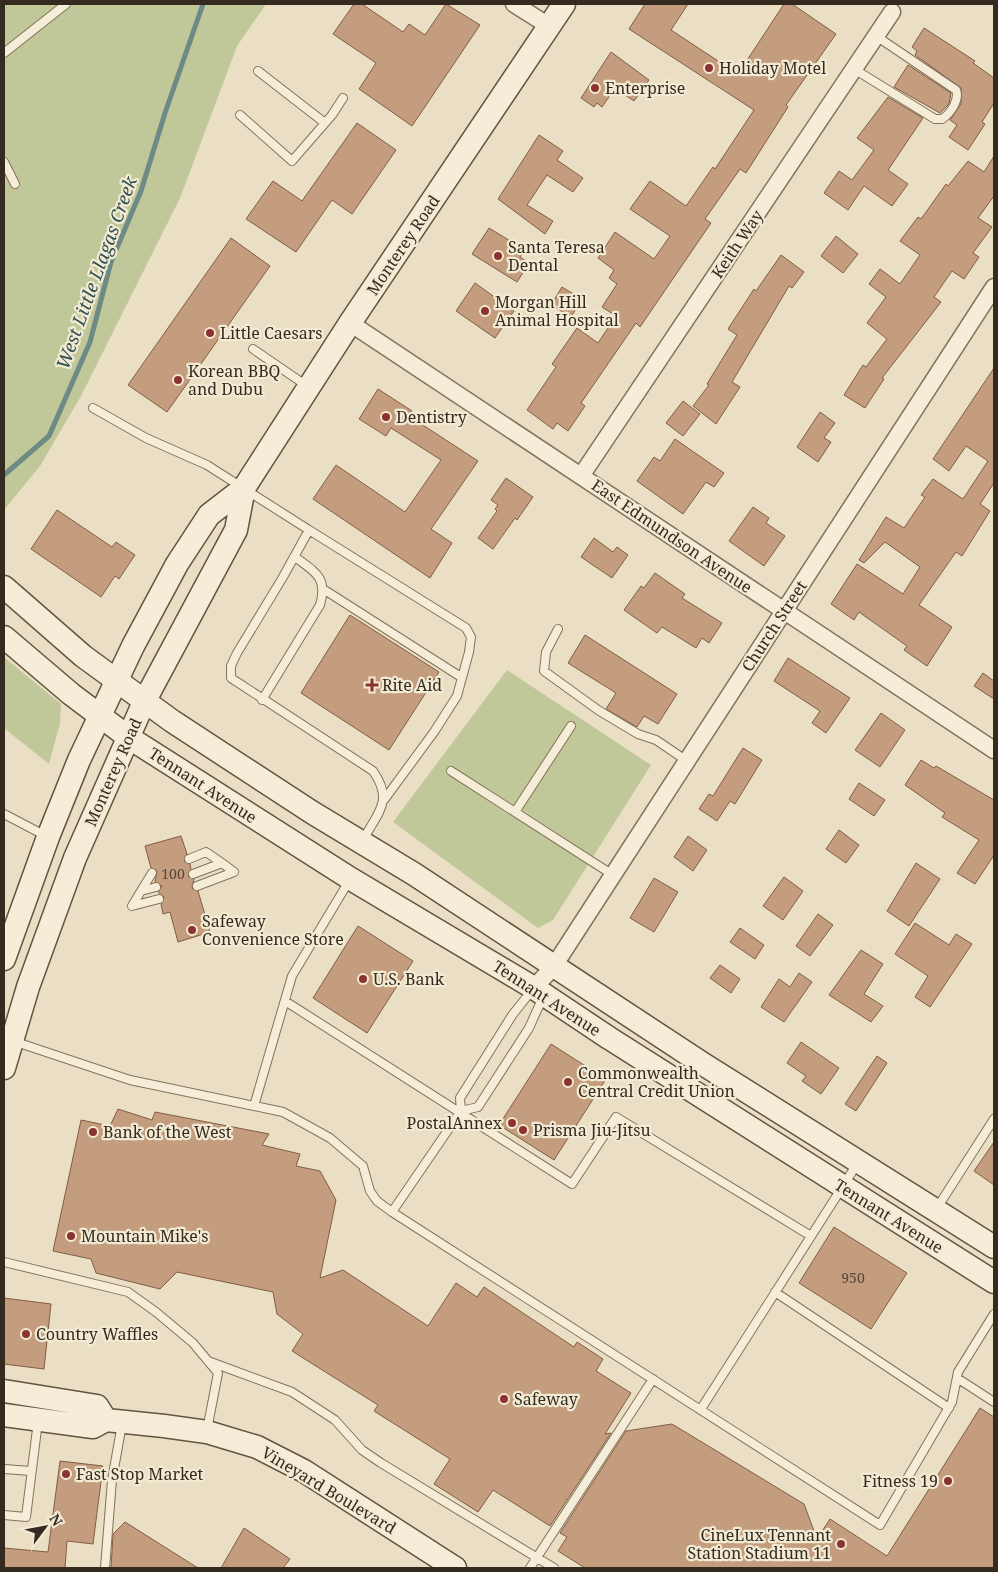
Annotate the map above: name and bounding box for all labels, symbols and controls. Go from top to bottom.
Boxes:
place label: Holiday Motel [719,57,826,79]
marker: Holiday Motel [703,62,715,74]
place label: Enterprise [605,77,685,99]
marker: Enterprise [589,82,601,94]
water label: West Little Llagas Creek [50,172,142,372]
street label: Monterey Road [361,190,445,299]
street label: Keith Way [706,205,768,282]
place label: Santa Teresa Dental [508,236,605,276]
marker: Santa Teresa Dental [492,250,504,262]
place label: Morgan Hill Animal Hospital [495,291,619,331]
marker: Morgan Hill Animal Hospital [479,305,491,317]
place label: Little Caesars [220,322,322,344]
marker: Little Caesars [204,327,216,339]
place label: Korean BBQ and Dubu [188,360,281,400]
marker: Korean BBQ and Dubu [172,374,184,386]
place label: Dentistry [396,406,468,428]
marker: Dentistry [380,411,392,423]
street label: East Edmundson Avenue [587,474,757,598]
street label: Church Street [736,576,812,676]
place label: Rite Aid [382,674,442,696]
marker: Rite Aid [366,679,378,691]
street label: Monterey Road [79,714,147,830]
street label: Tennant Avenue [145,742,261,828]
house number: 100 [161,864,185,883]
place label: Safeway Convenience Store [202,910,344,950]
marker: Safeway Convenience Store [186,924,198,936]
street label: Tennant Avenue [489,955,605,1041]
place label: U.S. Bank [373,968,445,990]
marker: U.S. Bank [357,973,369,985]
place label: Commonwealth Central Credit Union [578,1062,735,1102]
marker: Commonwealth Central Credit Union [562,1076,574,1088]
place label: PostalAnnex [407,1112,503,1134]
marker: PostalAnnex [506,1117,518,1129]
place label: Prisma Jiu-Jitsu [533,1119,651,1141]
place label: Bank of the West [103,1121,232,1143]
marker: Prisma Jiu-Jitsu [517,1124,529,1136]
marker: Bank of the West [87,1126,99,1138]
street label: Tennant Avenue [830,1174,948,1258]
place label: Mountain Mike's [81,1225,208,1247]
marker: Mountain Mike's [65,1230,77,1242]
house number: 950 [841,1268,865,1287]
place label: Country Waffles [36,1323,158,1345]
marker: Country Waffles [20,1328,32,1340]
place label: Safeway [514,1388,579,1410]
marker: Safeway [498,1393,510,1405]
street label: Vineyard Boulevard [258,1441,401,1539]
place label: Fast Stop Market [76,1463,204,1485]
marker: Fast Stop Market [60,1468,72,1480]
place label: Fitness 19 [862,1470,938,1492]
marker: Fitness 19 [942,1475,954,1487]
north arrow [20,1502,70,1552]
text: N [45,1510,67,1530]
place label: CineLux Tennant Station Stadium 11 [688,1524,831,1564]
marker: CineLux Tennant Station Stadium 11 [835,1538,847,1550]

